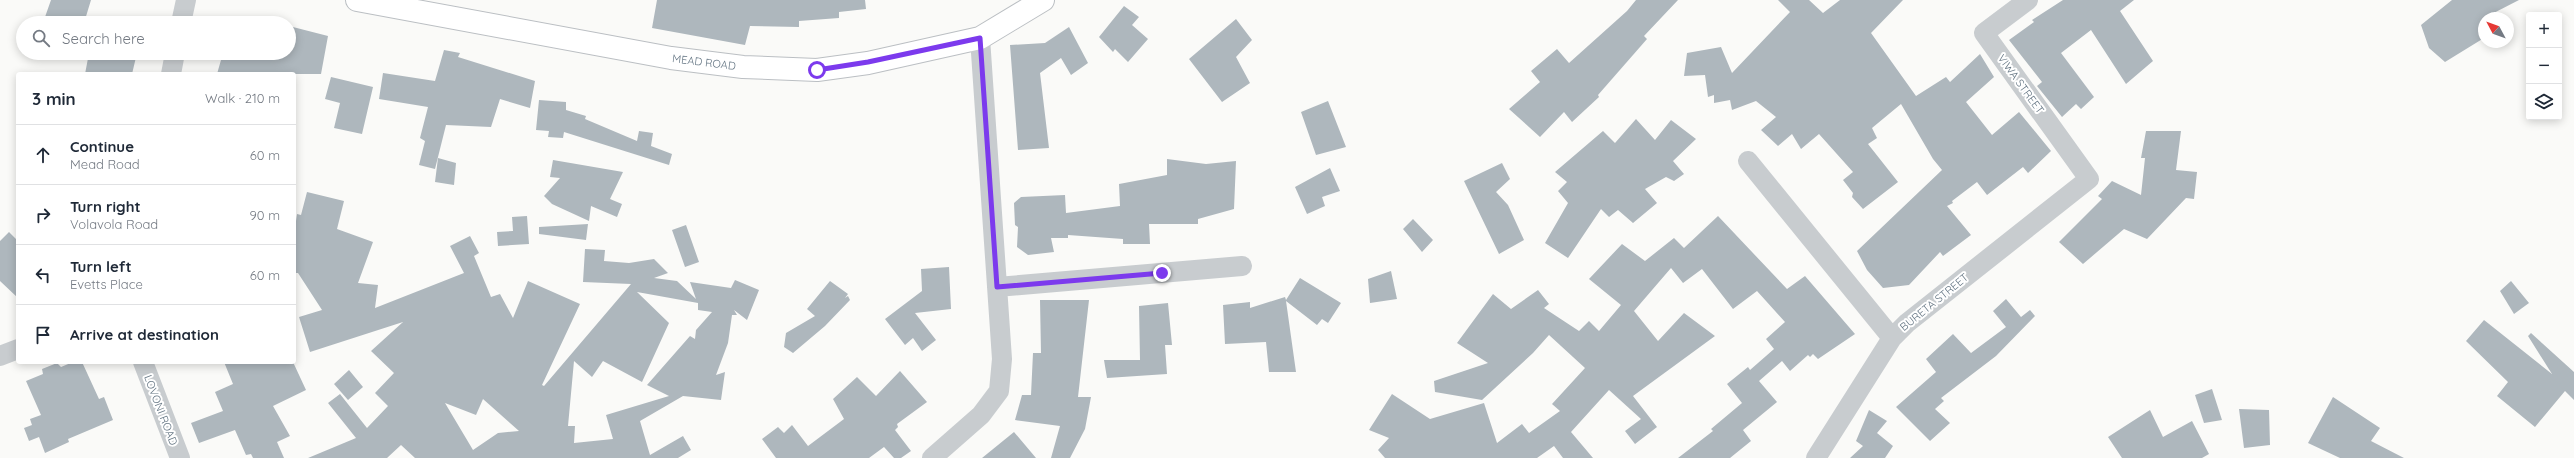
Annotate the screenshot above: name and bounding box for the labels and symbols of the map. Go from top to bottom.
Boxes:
north arrow [2478,12,2514,48]
street label: MEAD ROAD [671,51,737,73]
street label: VIWA STREET [1995,52,2047,117]
route start [808,61,826,79]
route end [1153,264,1171,282]
street label: BURETA STREET [1897,270,1971,334]
street label: LOVONI ROAD [141,373,181,447]

